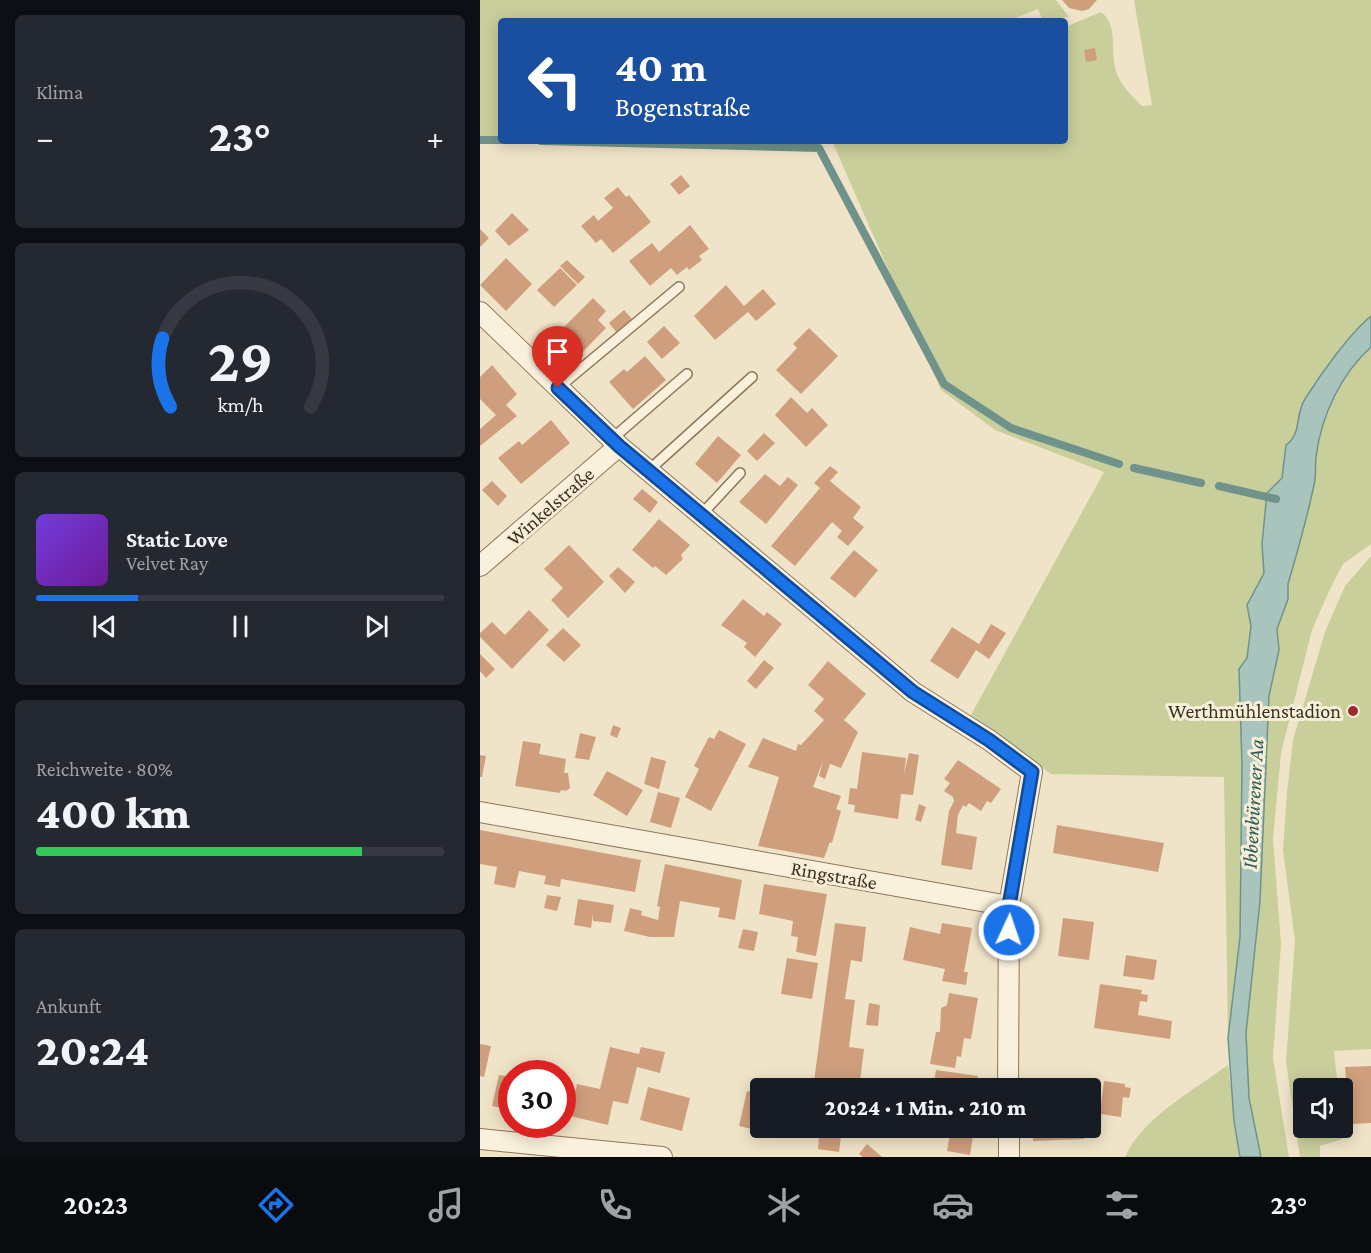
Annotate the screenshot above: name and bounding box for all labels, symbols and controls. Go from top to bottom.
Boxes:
icon: left [516,42,594,120]
text: 40 m [615,43,707,90]
text: Klima [36,81,83,103]
text: Bogenstraße [615,92,750,122]
text: 23° [209,111,271,161]
text: − [36,119,53,156]
text: + [427,119,444,156]
text: 29 [207,325,273,394]
pin [532,326,583,388]
icon: arrive [541,335,574,368]
text: km/h [217,394,264,418]
street label: Winkelstraße [502,462,598,550]
text: Static Love [126,527,228,552]
text: Velvet Ray [126,552,208,574]
icon: previous [88,610,121,643]
icon: pause [224,610,257,643]
icon: next [360,610,393,643]
place label: Werthmühlenstadion [1168,700,1341,722]
marker: Werthmühlenstadion [1346,704,1360,718]
water label: Ibbenbürener Aa [1238,738,1268,870]
text: Reichweite · 80% [36,758,173,780]
text: 400 km [36,788,190,838]
street label: Ringstraße [789,857,879,894]
position arrow [977,898,1041,962]
text: Ankunft [36,995,101,1017]
text: 20:24 [36,1025,149,1075]
speed limit sign: 30 [498,1060,576,1138]
map controls [1293,1078,1353,1138]
button: sound [1293,1078,1353,1138]
text: 20:24 · 1 Min. · 210 m [825,1095,1026,1120]
icon: directions [255,1184,297,1226]
icon: music [425,1184,467,1226]
icon: phone [594,1184,636,1226]
icon: climate [763,1184,805,1226]
icon: car [932,1184,974,1226]
icon: filters [1101,1184,1143,1226]
text: 20:23 [64,1190,128,1220]
text: 23° [1270,1190,1307,1220]

